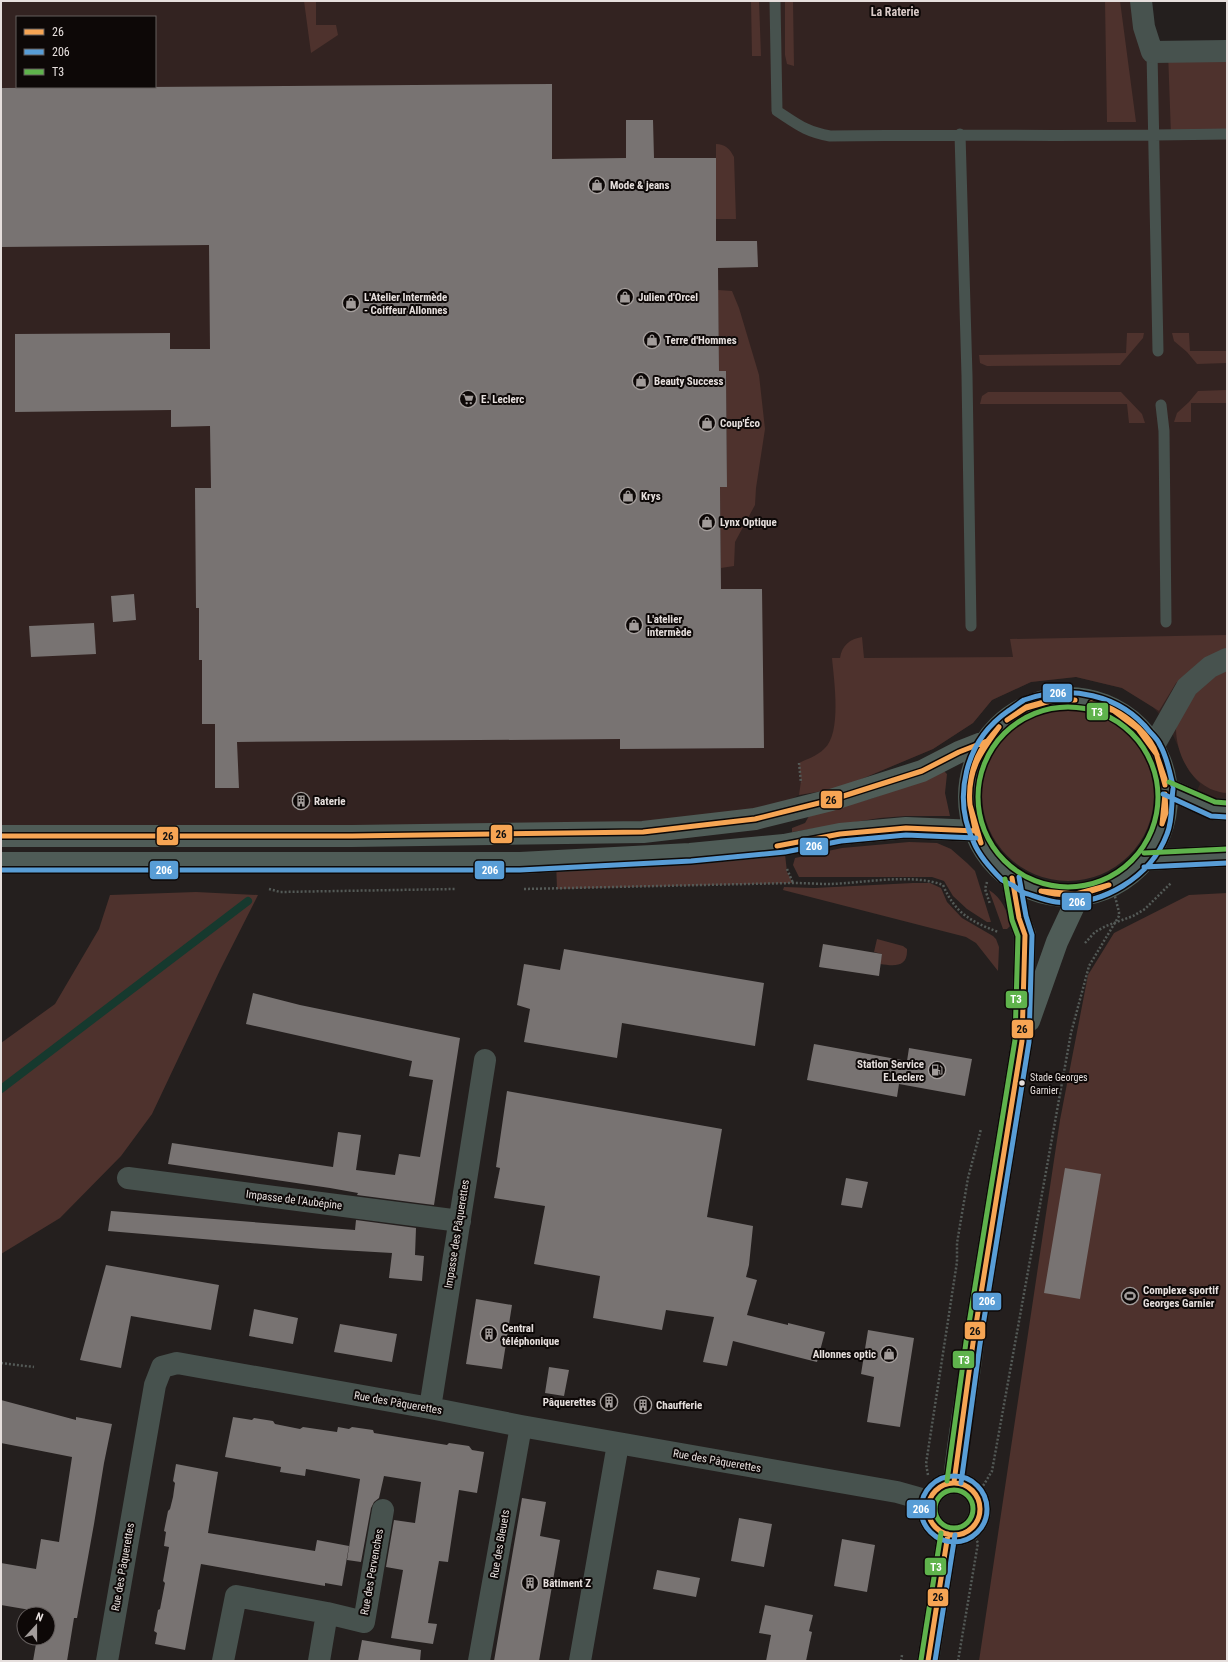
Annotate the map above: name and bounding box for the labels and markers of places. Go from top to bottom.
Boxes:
shop icon: Mode & jeans [587,175,607,195]
place label: Mode & jeans [610,179,670,192]
shop icon: Julien d'Orcel [615,287,635,307]
place label: L'Atelier Intermède - Coiffeur Allonnes [364,291,448,317]
place label: Julien d'Orcel [638,291,698,304]
shop icon: L'Atelier Intermède - Coiffeur Allonnes [341,293,361,313]
shop icon: Terre d'Hommes [642,330,662,350]
place label: Terre d'Hommes [665,334,737,347]
shop icon: Beauty Success [631,371,651,391]
place label: Beauty Success [654,375,724,388]
supermarket icon: E. Leclerc [458,389,478,409]
place label: E. Leclerc [481,393,524,406]
shop icon: Coup'Éco [697,413,717,433]
place label: Coup'Éco [720,417,761,430]
shop icon: Krys [618,486,638,506]
place label: Krys [641,490,661,503]
shop icon: Lynx Optique [697,512,717,532]
place label: Lynx Optique [720,516,777,529]
place label: L'atelier intermède [647,613,692,639]
shop icon: L'atelier intermède [624,615,644,635]
building icon: Raterie [291,791,311,811]
place label: Raterie [314,795,346,808]
place label: Station Service E.Leclerc [857,1058,924,1084]
fuel station icon: Station Service E.Leclerc [927,1060,947,1080]
place label: Stade Georges Garnier [1030,1072,1088,1096]
marker: Stade Georges Garnier [1017,1078,1027,1088]
place label: Complexe sportif Georges Garnier [1143,1284,1219,1310]
sports icon: Complexe sportif Georges Garnier [1120,1286,1140,1306]
place label: Central téléphonique [502,1322,559,1348]
building icon: Central téléphonique [479,1324,499,1344]
shop icon: Allonnes optic [879,1344,899,1364]
place label: Allonnes optic [813,1348,876,1361]
building icon: Pâquerettes [599,1392,619,1412]
building icon: Chaufferie [633,1395,653,1415]
place label: Pâquerettes [543,1396,596,1409]
place label: Chaufferie [656,1399,702,1412]
building icon: Bâtiment Z [520,1573,540,1593]
place label: Bâtiment Z [543,1577,591,1590]

